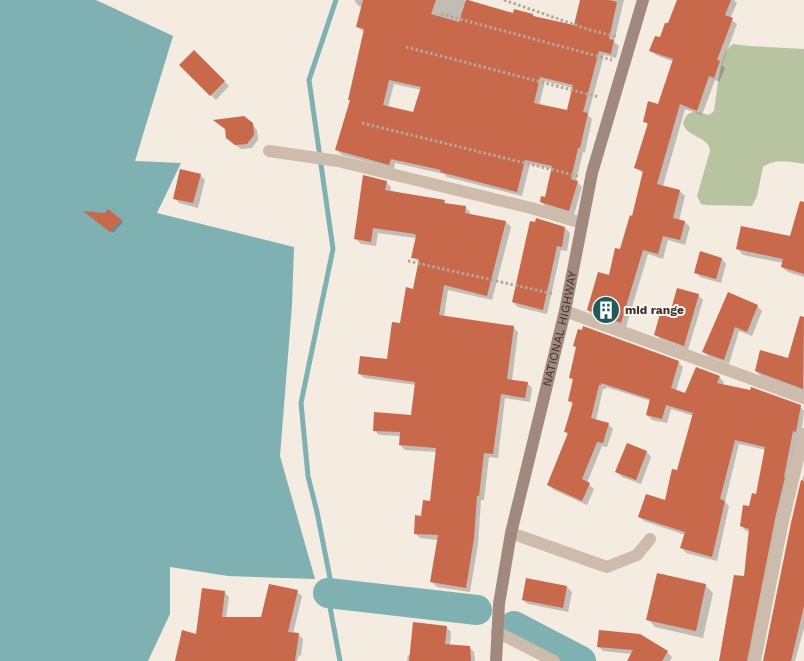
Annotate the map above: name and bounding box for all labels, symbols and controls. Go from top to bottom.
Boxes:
street label: NATIONAL HIGHWAY [540,270,580,388]
building icon: mid range [591,295,621,325]
place label: mid range [625,303,684,317]

